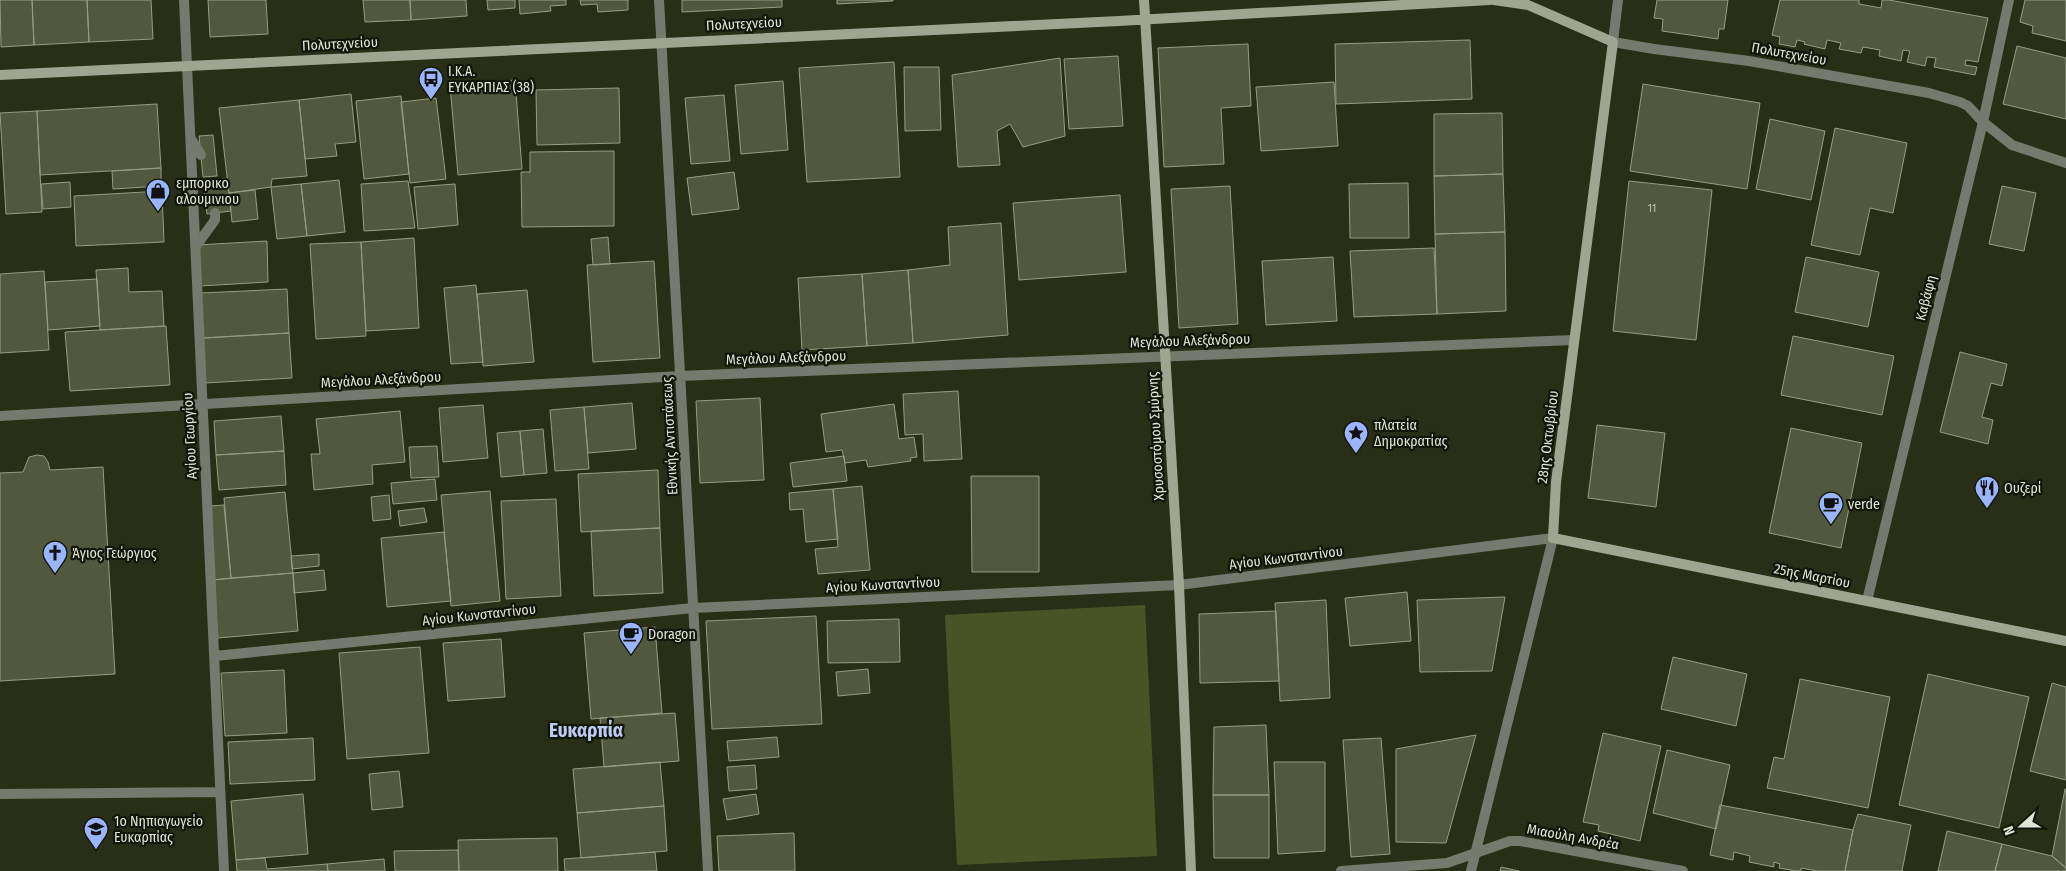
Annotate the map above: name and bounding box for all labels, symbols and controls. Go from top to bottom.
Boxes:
street label: Πολυτεχνείου [706,14,782,34]
street label: Πολυτεχνείου [302,34,378,54]
street label: Πολυτεχνείου [1750,39,1828,69]
place label: Ι.Κ.Α. ΕΥΚΑΡΠΙΑΣ (38) [448,63,534,96]
bus stop icon: Ι.Κ.Α. ΕΥΚΑΡΠΙΑΣ (38) [418,66,444,100]
place label: εμπορικο αλουμινιου [176,175,239,208]
shop icon: εμπορικο αλουμινιου [145,178,171,212]
house number: 11 [1648,202,1656,215]
street label: Καβάφη [1912,273,1940,323]
street label: Μεγάλου Αλεξάνδρου [1130,330,1250,352]
street label: Μεγάλου Αλεξάνδρου [726,347,846,369]
street label: Μεγάλου Αλεξάνδρου [320,368,442,392]
street label: Χρυσοστόμου Σμύρνης [1144,371,1168,501]
street label: Εθνικής Αντιστάσεως [658,376,682,496]
street label: 28ης Οκτωβρίου [1534,390,1562,484]
street label: Αγίου Γεωργίου [179,392,201,480]
place label: πλατεία Δημοκρατίας [1374,417,1447,450]
place icon: πλατεία Δημοκρατίας [1343,420,1369,454]
restaurant icon: Ουζερί [1974,475,2000,509]
place label: Ουζερί [2004,480,2041,497]
cafe icon: verde [1818,491,1844,525]
place label: verde [1848,496,1880,513]
church icon: Άγιος Γεώργιος [42,540,68,574]
street label: Αγίου Κωνσταντίνου [1228,543,1344,573]
place label: Άγιος Γεώργιος [72,545,157,562]
street label: 25ης Μαρτίου [1772,560,1852,592]
street label: Αγίου Κωνσταντίνου [825,574,941,596]
street label: Αγίου Κωνσταντίνου [421,601,537,629]
cafe icon: Doragon [618,621,644,655]
place label: Doragon [648,626,696,643]
district label: Ευκαρπία [549,719,623,742]
north arrow [1996,801,2046,851]
place label: 1ο Νηπιαγωγείο Ευκαρπίας [114,813,203,846]
school or university icon: 1ο Νηπιαγωγείο Ευκαρπίας [83,816,109,850]
street label: Μιαούλη Ανδρέα [1525,821,1621,853]
text: N [2000,824,2019,837]

